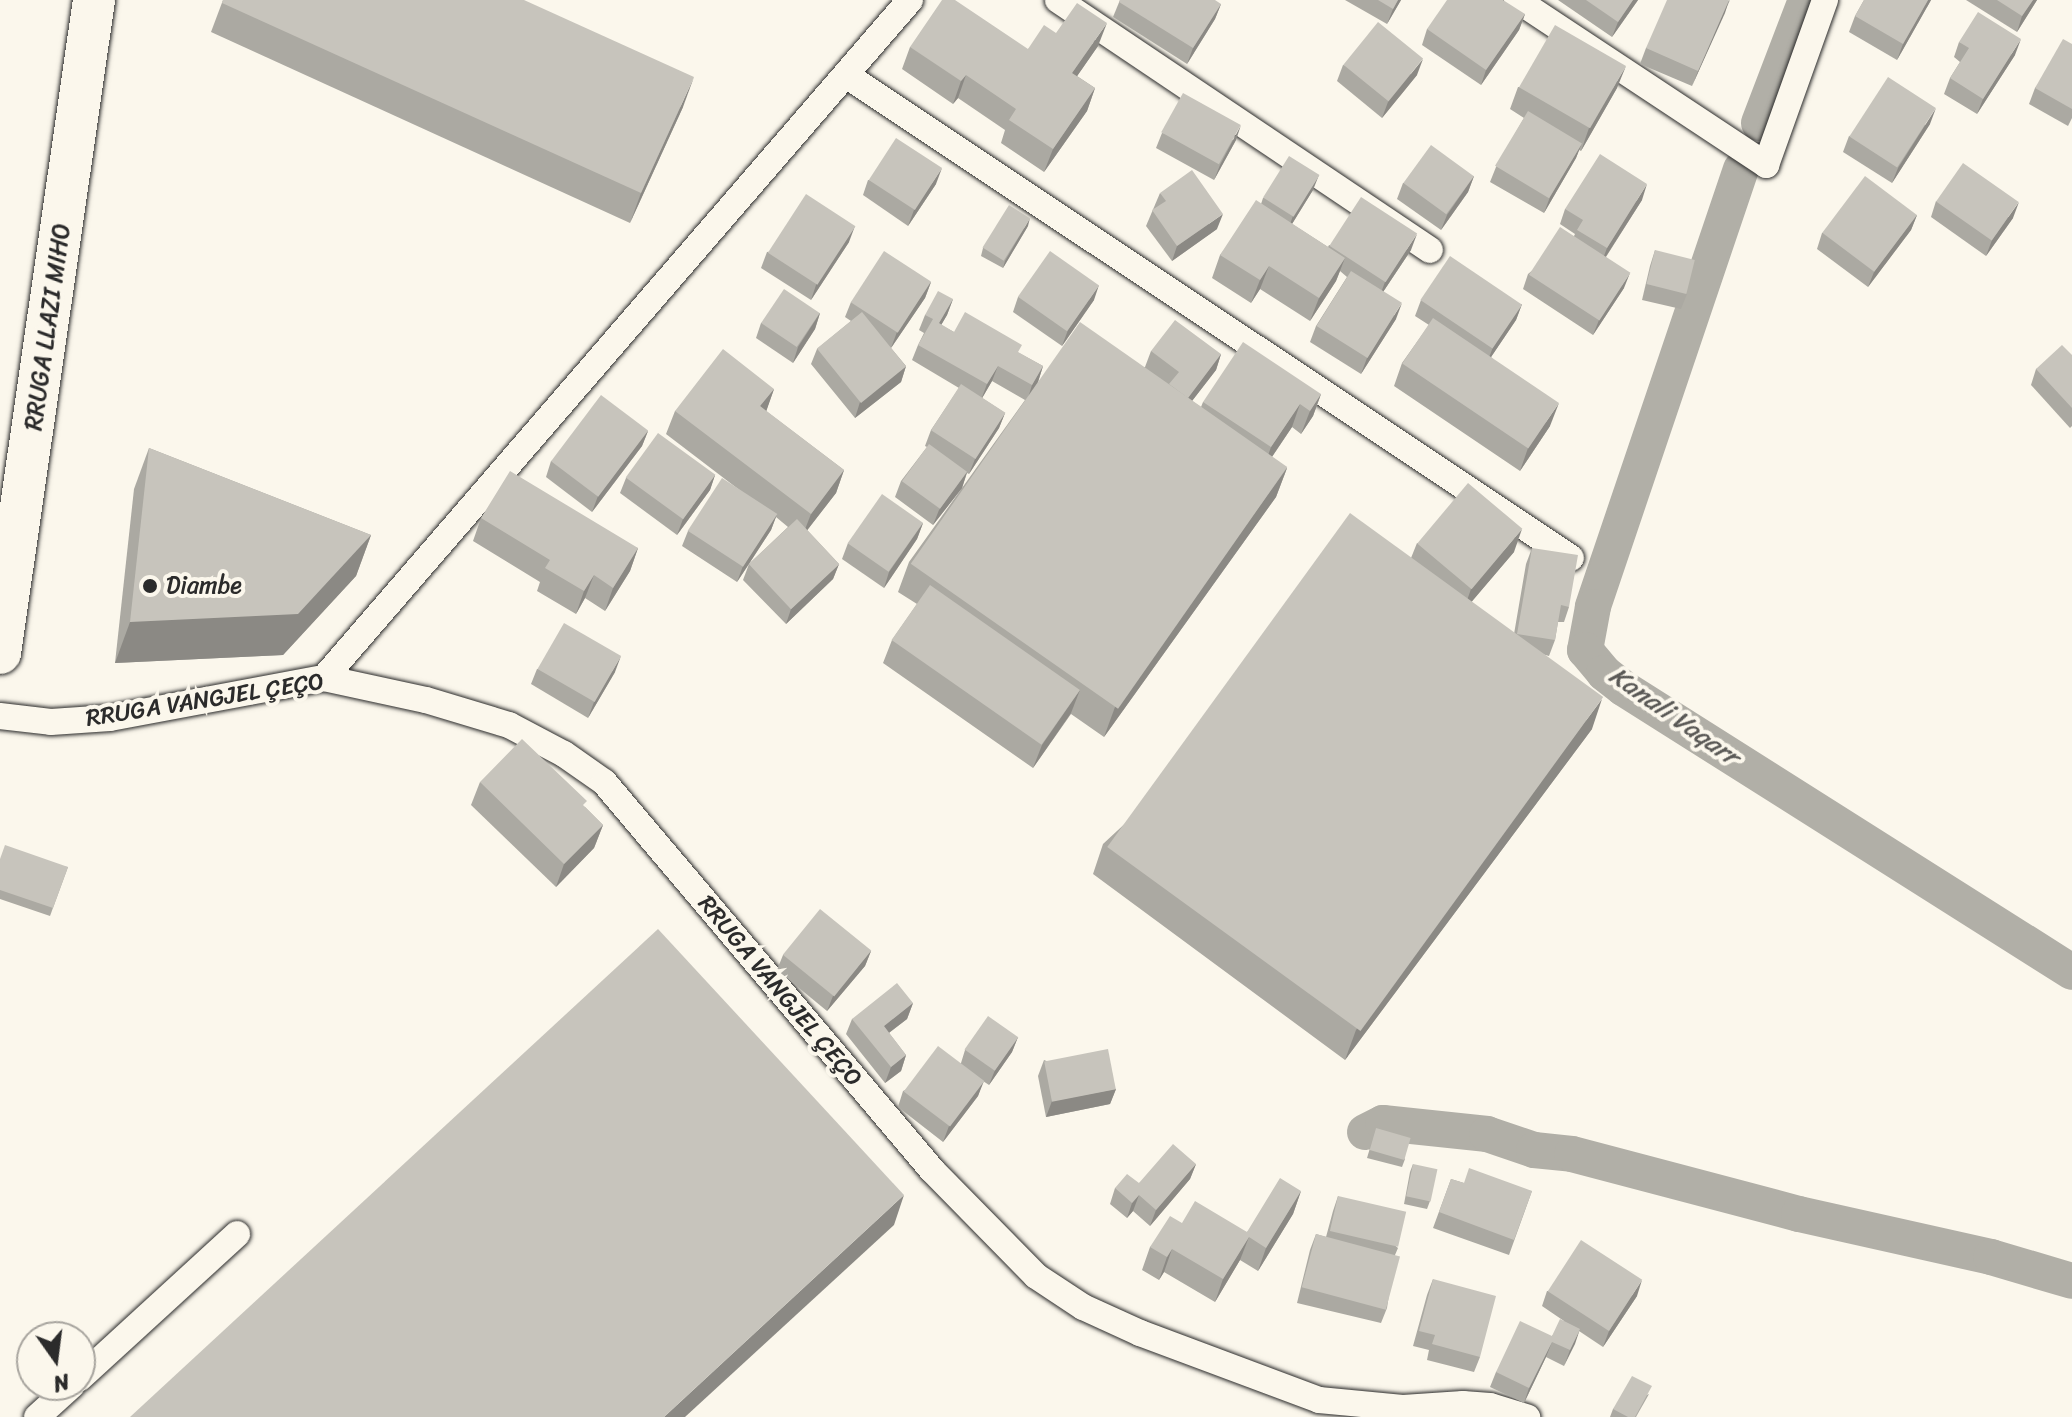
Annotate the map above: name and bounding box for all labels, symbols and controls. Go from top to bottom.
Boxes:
street label: RRUGA LLAZI MIHO [19,222,77,432]
place label: Diambe [166,572,242,600]
marker: Diambe [141,577,159,595]
water label: Kanali Vaqarr [1603,660,1745,772]
street label: RRUGA VANGJEL ÇEÇO [84,667,326,733]
street label: RRUGA VANGJEL ÇEÇO [692,890,868,1092]
north arrow [16,1321,96,1401]
text: N [49,1362,74,1404]

